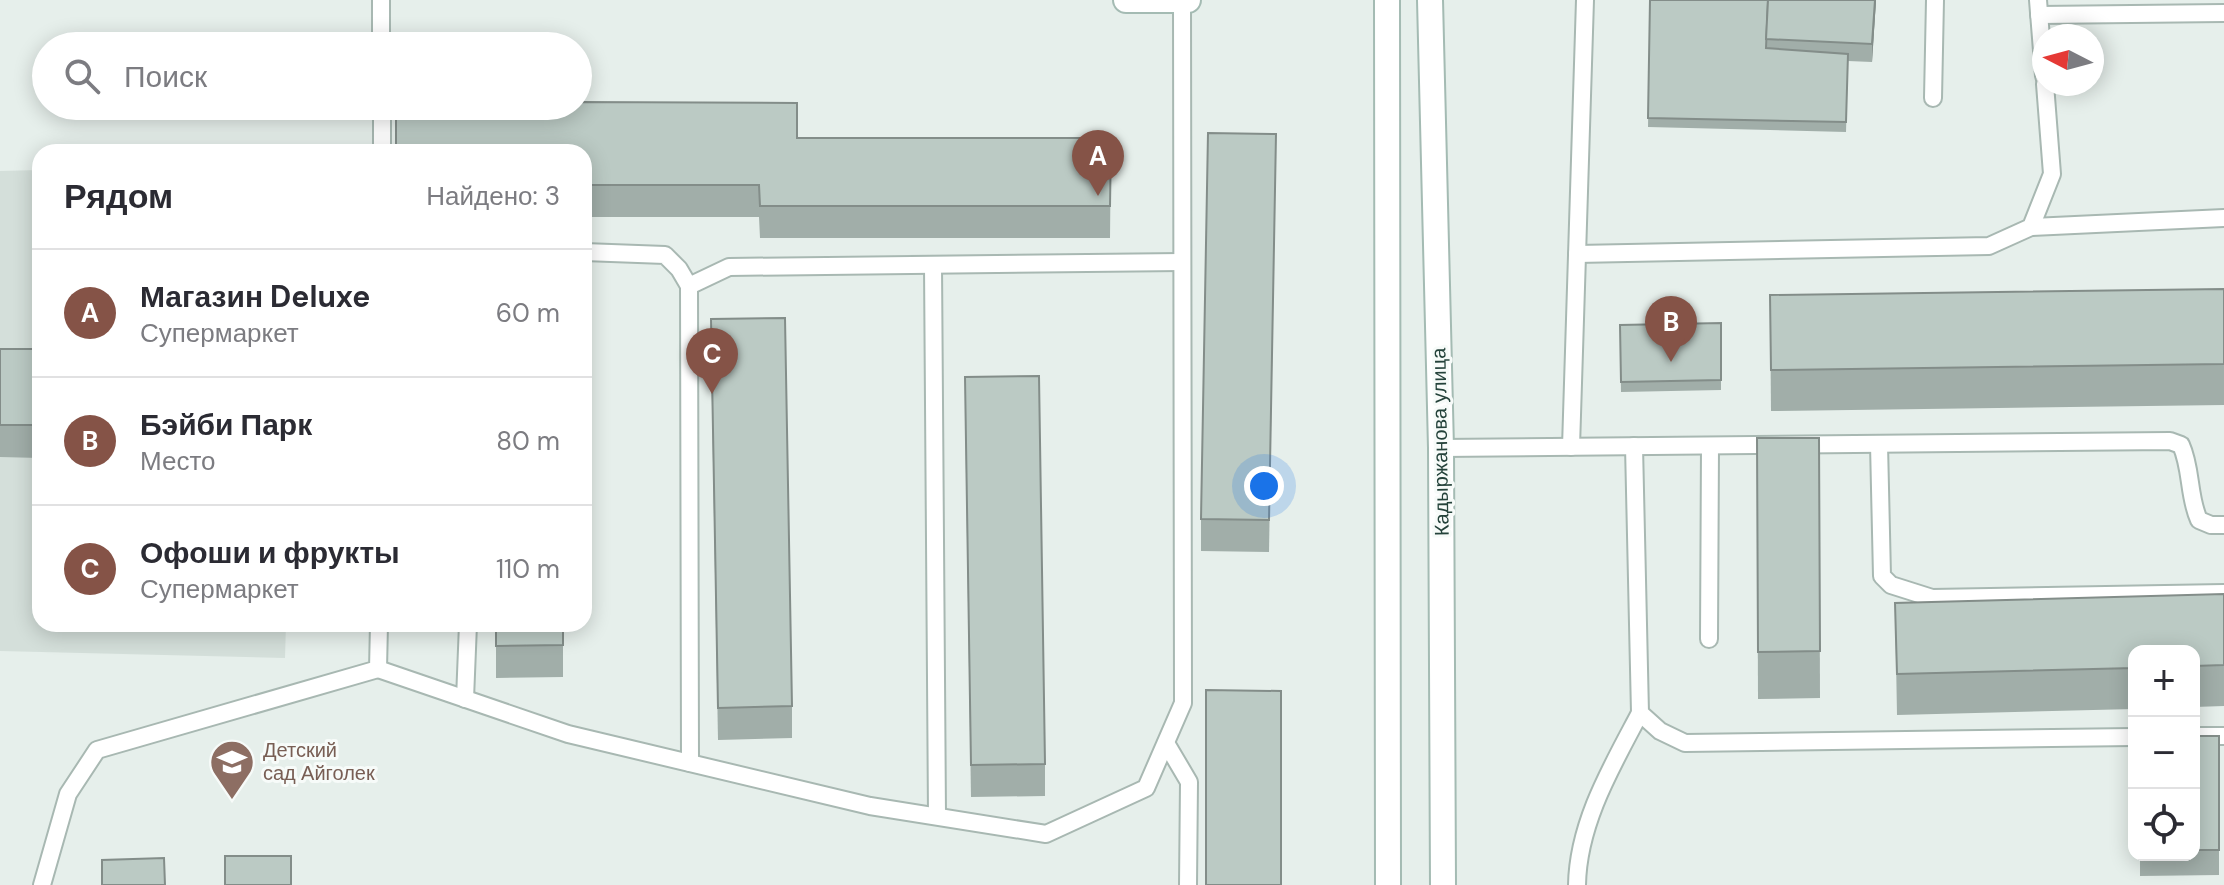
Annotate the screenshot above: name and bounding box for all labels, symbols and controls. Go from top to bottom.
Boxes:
north arrow [2032,24,2104,96]
search box [32,32,592,120]
icon: search [60,54,104,98]
text: Поиск [124,57,207,96]
pin: A [1072,130,1124,196]
text: Рядом [64,174,173,219]
text: Найдено: 3 [426,179,560,213]
text: Магазин Deluxe [140,277,370,316]
text: A [81,296,99,330]
text: 60 m [496,296,560,330]
pin: B [1645,296,1697,362]
text: Супермаркет [140,316,299,350]
pin: C [686,328,738,394]
street label: Кадыржанова улица [1425,347,1455,536]
text: Бэйби Парк [140,405,312,444]
text: B [82,424,98,458]
text: 80 m [496,424,560,458]
text: Место [140,444,216,478]
your location [1244,466,1284,506]
text: Офоши и фрукты [140,533,400,572]
text: C [80,552,100,586]
text: 110 m [496,552,560,586]
text: Супермаркет [140,572,299,606]
map controls [2128,645,2200,861]
button: + [2128,645,2200,717]
button: − [2128,717,2200,789]
place label: Детский сад Айголек [263,737,375,786]
school or university icon: Детский сад Айголек [208,738,256,801]
button: locate [2128,789,2200,861]

